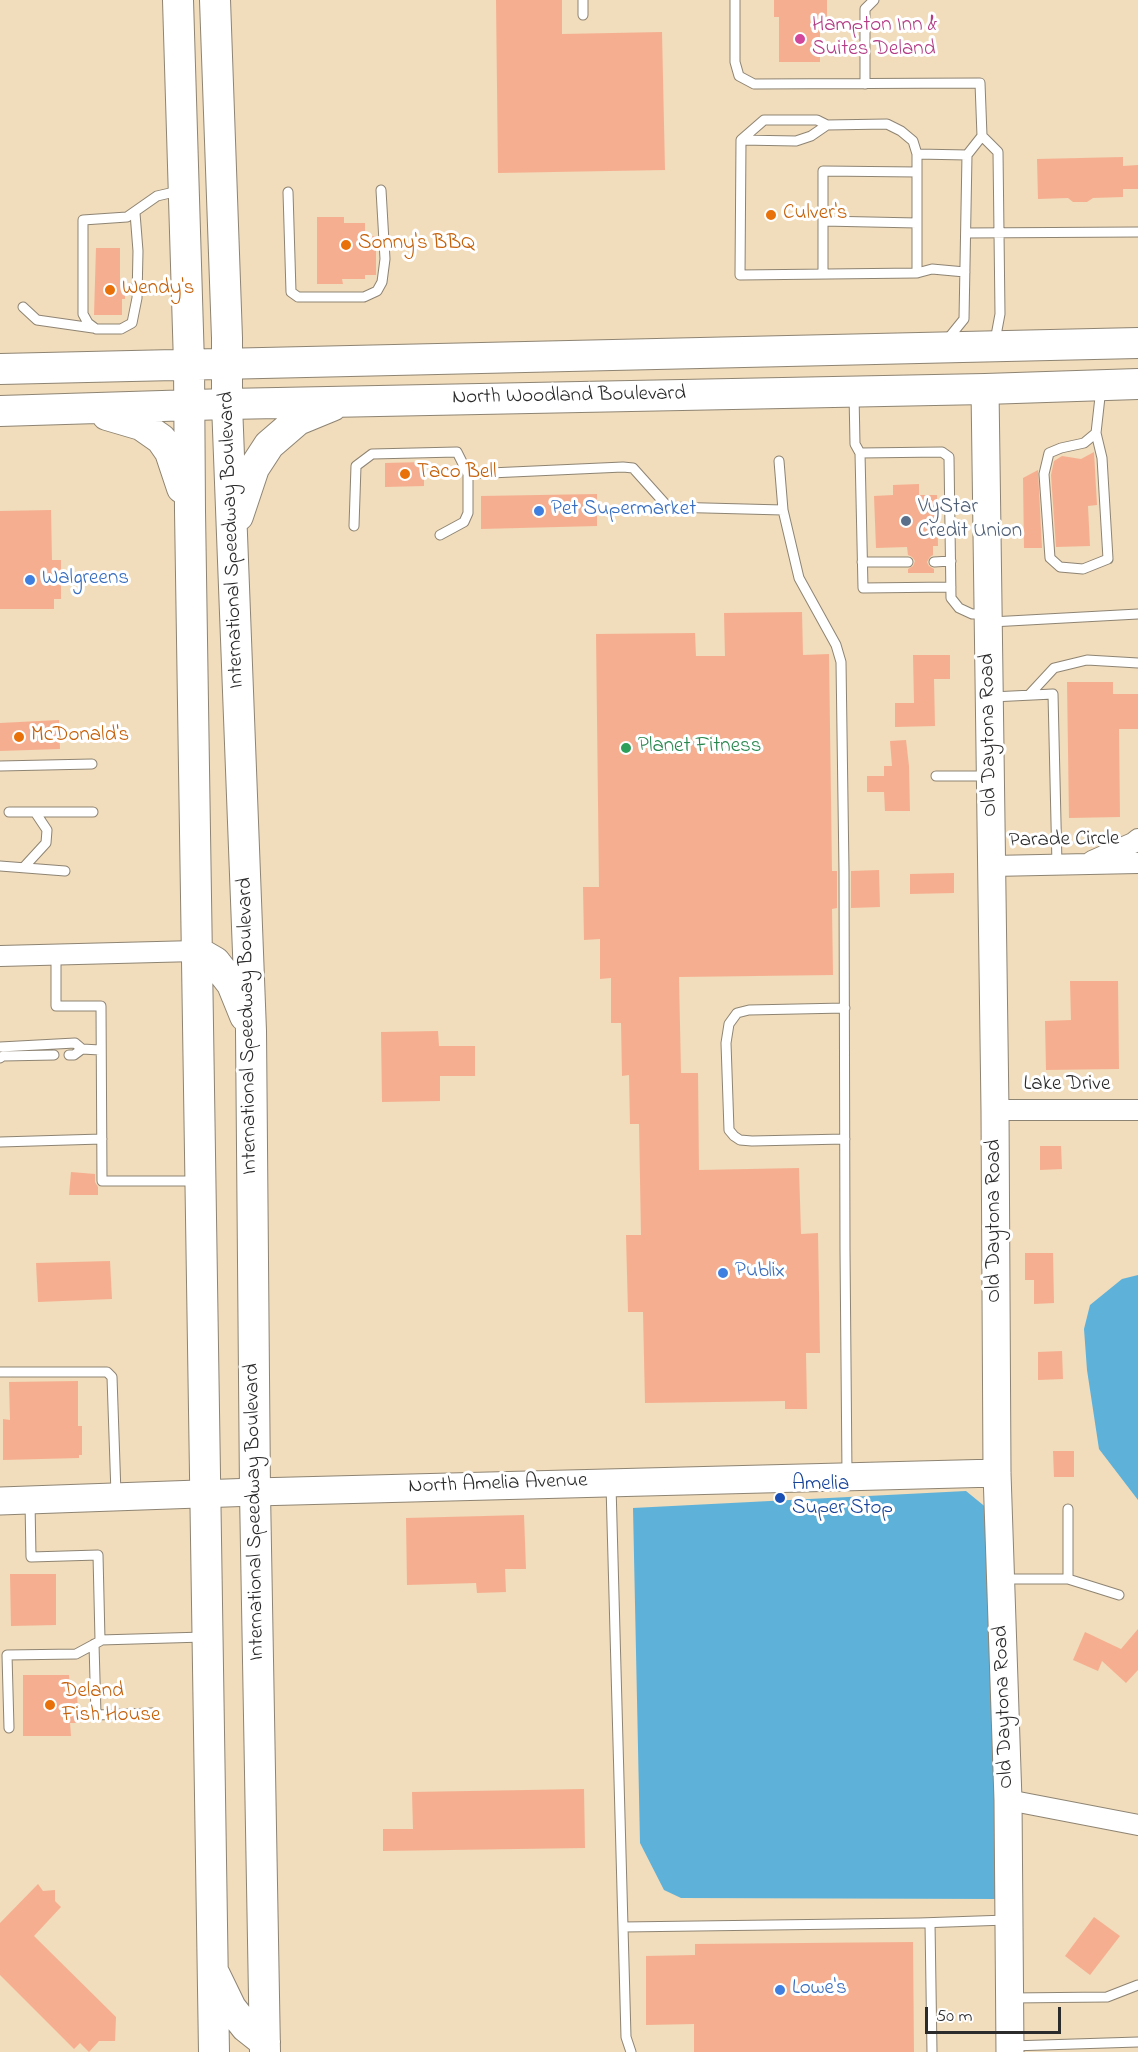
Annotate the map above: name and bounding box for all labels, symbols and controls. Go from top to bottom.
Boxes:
place label: Hampton Inn & Suites Deland [812,14,937,64]
marker: Hampton Inn & Suites Deland [793,32,807,46]
place label: Culver's [783,202,848,228]
marker: Culver's [764,208,778,222]
place label: Sonny's BBQ [358,232,475,258]
marker: Sonny's BBQ [339,238,353,252]
place label: Wendy's [122,277,194,303]
marker: Wendy's [103,283,117,297]
street label: North Woodland Boulevard [452,382,686,412]
street label: International Speedway Boulevard [215,391,251,689]
place label: Taco Bell [417,461,496,487]
marker: Taco Bell [398,467,412,481]
place label: VyStar Credit Union [918,496,1022,546]
place label: Pet Supermarket [551,498,696,524]
marker: Pet Supermarket [532,504,546,518]
marker: VyStar Credit Union [899,514,913,528]
place label: Walgreens [42,567,129,593]
marker: Walgreens [23,573,37,587]
street label: Old Daytona Road [976,653,1004,817]
place label: McDonald's [31,724,129,750]
marker: McDonald's [12,730,26,744]
place label: Planet Fitness [638,735,761,761]
marker: Planet Fitness [619,741,633,755]
street label: Parade Circle [1008,827,1120,855]
street label: International Speedway Boulevard [234,877,264,1175]
street label: Lake Drive [1024,1073,1110,1099]
street label: Old Daytona Road [983,1139,1009,1303]
place label: Publix [735,1260,785,1286]
marker: Publix [716,1266,730,1280]
street label: International Speedway Boulevard [241,1363,271,1661]
street label: North Amelia Avenue [408,1469,588,1501]
place label: Amelia Super Stop [792,1473,893,1523]
marker: Amelia Super Stop [773,1491,787,1505]
street label: Old Daytona Road [990,1625,1020,1789]
place label: Deland Fish House [62,1680,160,1730]
marker: Deland Fish House [43,1698,57,1712]
place label: Lowe's [792,1977,847,2003]
marker: Lowe's [773,1983,787,1997]
scale bar [928,1995,1064,2033]
text: 50 m [936,2004,973,2030]

